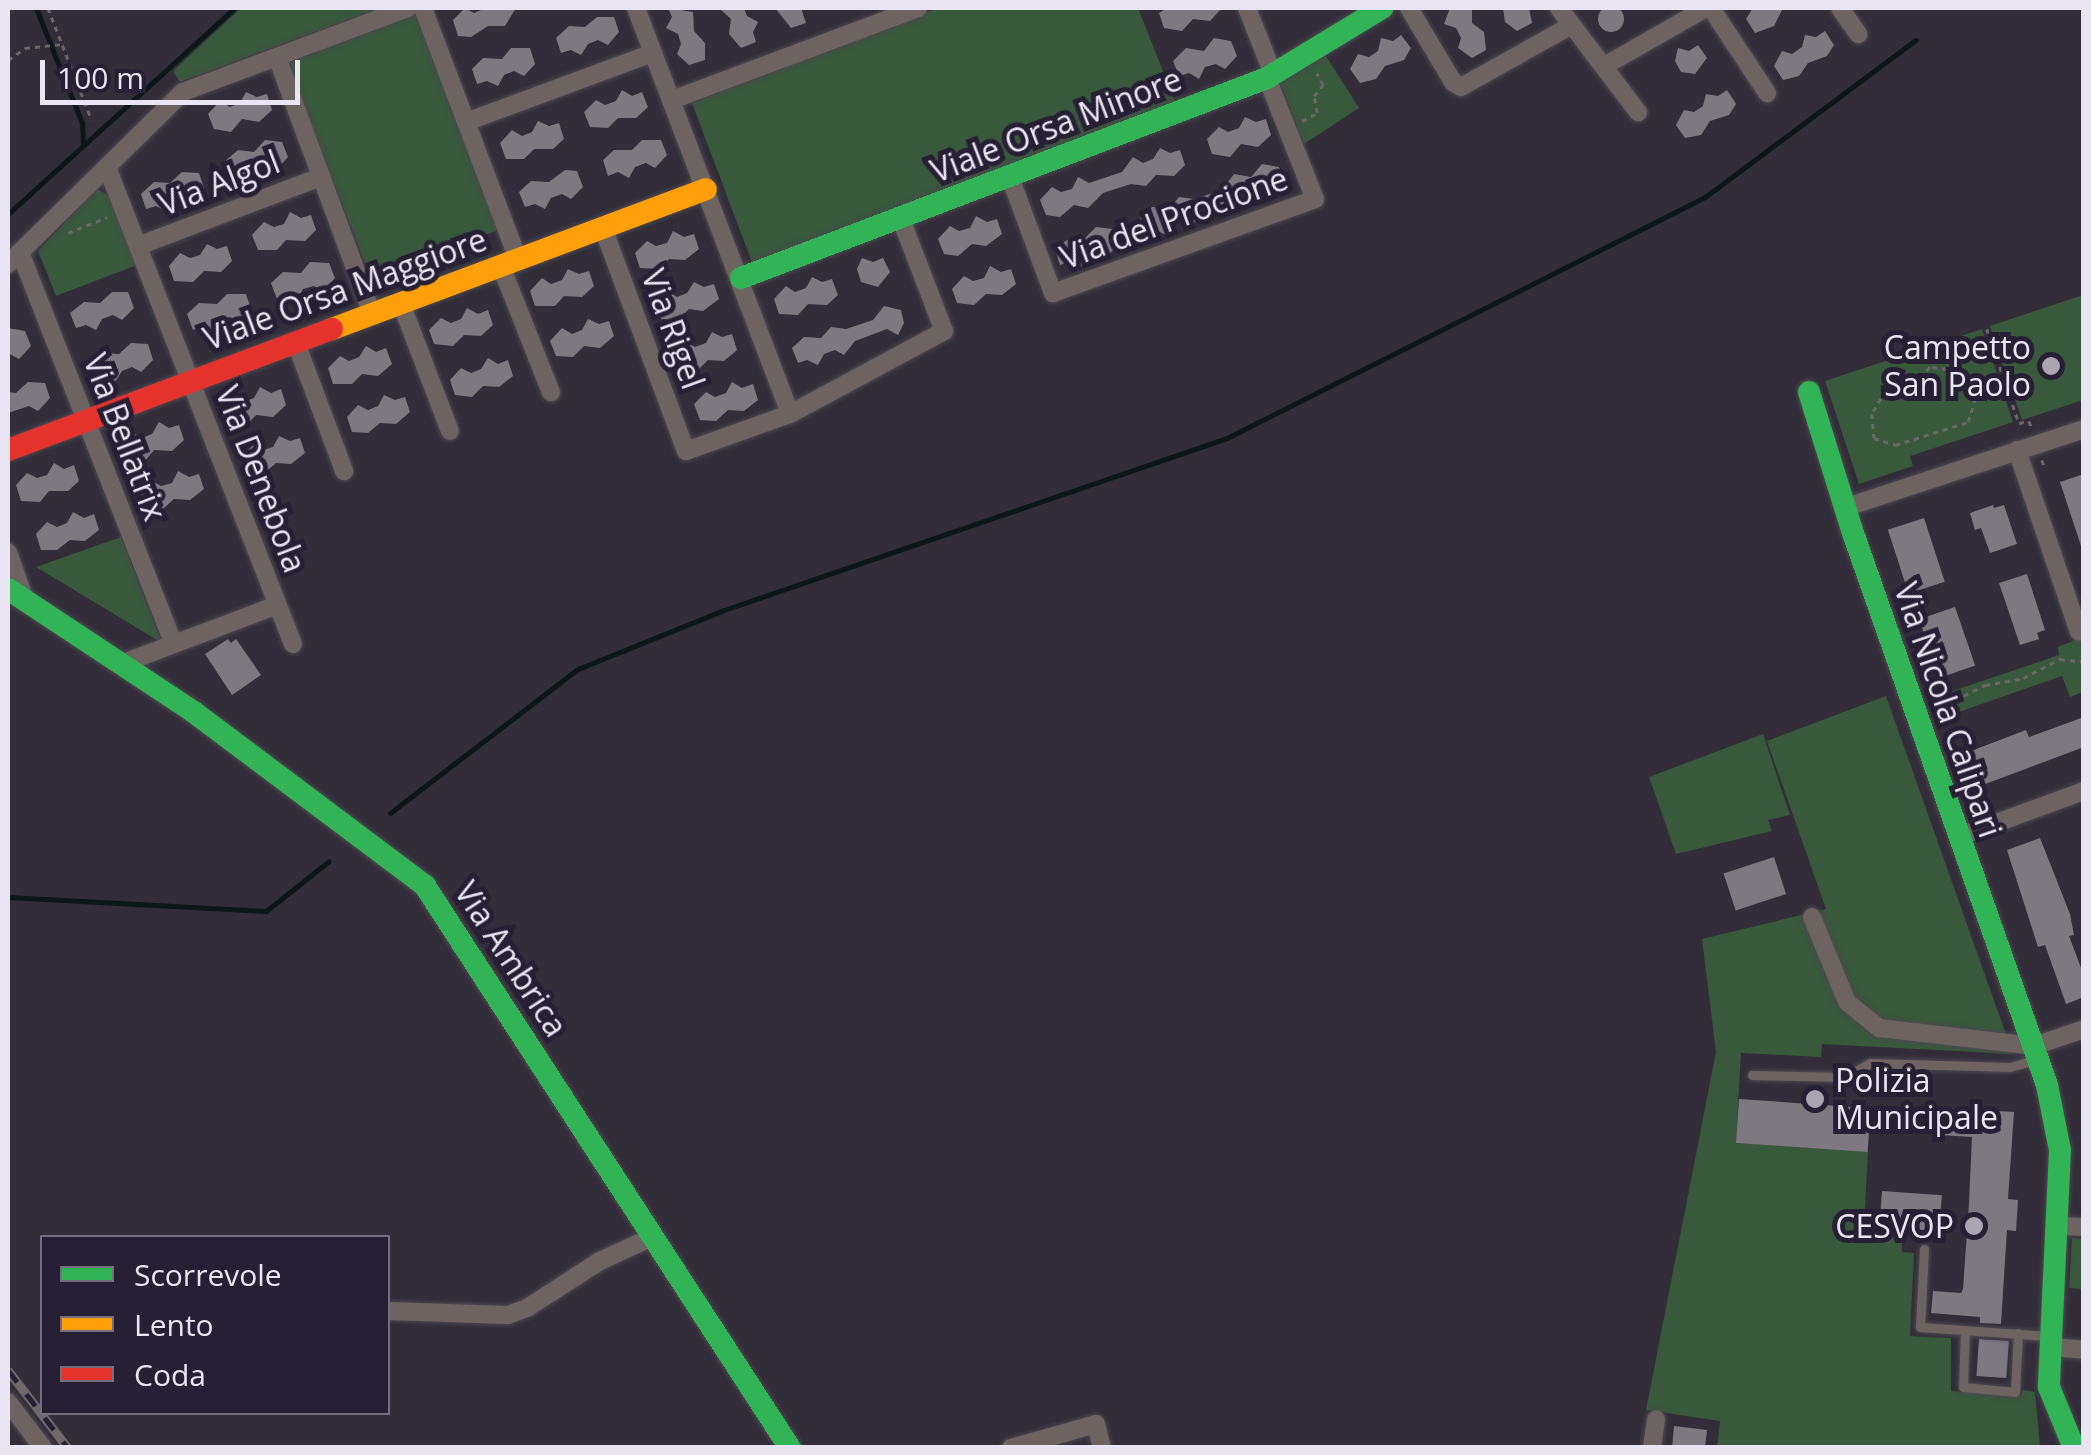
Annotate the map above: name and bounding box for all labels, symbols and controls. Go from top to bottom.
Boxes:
scale bar [45,40,305,102]
text: 100 m [57,57,144,98]
street label: Viale Orsa Minore [925,60,1187,190]
street label: Via Algol [153,142,285,224]
street label: Via del Procione [1055,159,1293,277]
street label: Viale Orsa Maggiore [198,220,492,358]
street label: Via Rigel [634,264,712,394]
place label: Campetto San Paolo [1884,329,2031,404]
street label: Via Bellatrix [76,348,174,526]
marker: Campetto San Paolo [2040,355,2062,377]
street label: Via Denebola [208,380,314,578]
street label: Via Nicola Calipari [1886,578,2010,842]
street label: Via Ambrica [447,874,575,1044]
place label: Polizia Municipale [1835,1062,1998,1137]
marker: Polizia Municipale [1804,1088,1826,1110]
place label: CESVOP [1835,1207,1954,1245]
marker: CESVOP [1963,1215,1985,1237]
legend [40,1235,390,1415]
text: Scorrevole [134,1254,282,1295]
text: Lento [134,1304,214,1345]
text: Coda [134,1354,206,1395]

